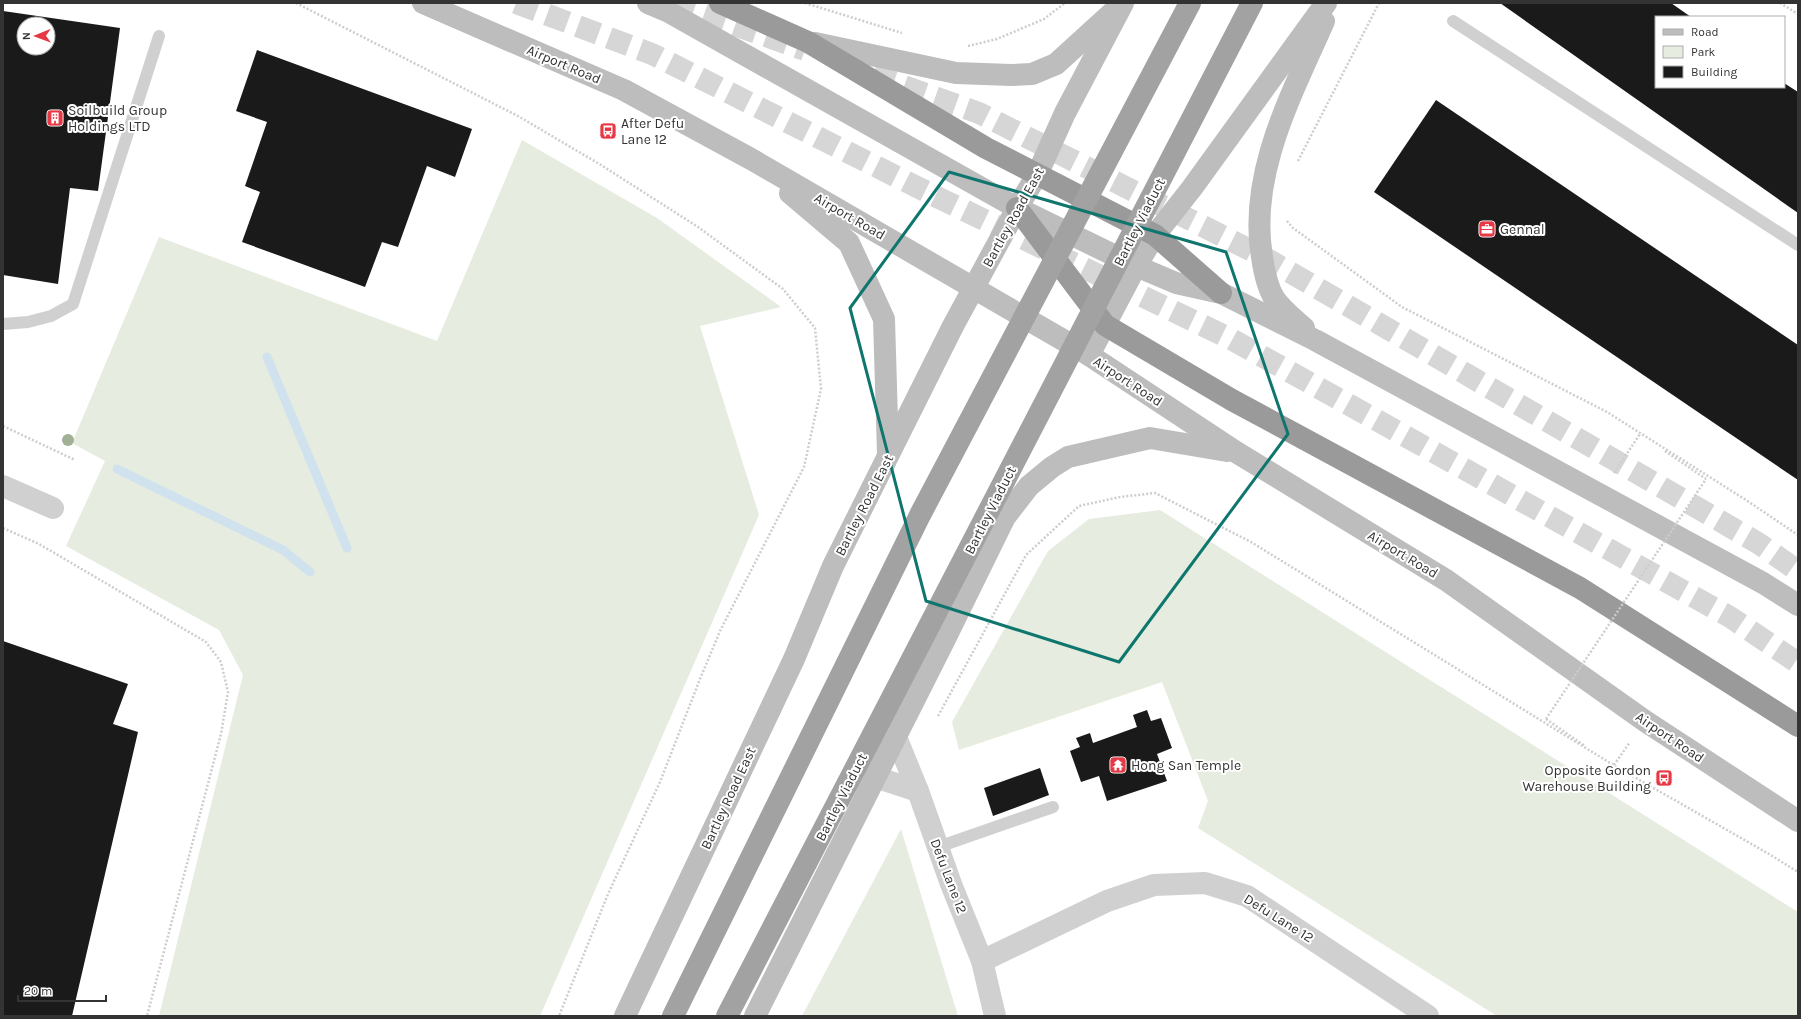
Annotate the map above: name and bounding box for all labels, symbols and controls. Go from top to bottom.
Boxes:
north arrow [16,16,56,56]
legend [1655,16,1785,88]
text: Road [1691,25,1719,39]
text: N [20,32,33,40]
street label: Airport Road [524,41,603,88]
text: Park [1691,45,1716,59]
text: Building [1691,65,1738,79]
place label: Soilbuild Group Holdings LTD [68,102,167,135]
building icon: Soilbuild Group Holdings LTD [45,108,65,128]
place label: After Defu Lane 12 [621,115,684,148]
bus stop icon: After Defu Lane 12 [598,121,618,141]
street label: Bartley Road East [979,164,1048,270]
street label: Bartley Viaduct [1110,175,1169,269]
street label: Airport Road [811,189,888,244]
office icon: Gennal [1477,219,1497,239]
place label: Gennal [1500,221,1545,238]
street label: Airport Road [1090,353,1165,410]
street label: Bartley Road East [832,452,897,559]
street label: Bartley Viaduct [961,463,1020,557]
street label: Airport Road [1365,527,1441,582]
street label: Airport Road [1632,708,1707,767]
street label: Bartley Road East [697,744,760,852]
street label: Bartley Viaduct [812,750,871,844]
temple icon: Hong San Temple [1108,755,1128,775]
place label: Hong San Temple [1131,757,1241,774]
place label: Opposite Gordon Warehouse Building [1522,762,1651,795]
bus stop icon: Opposite Gordon Warehouse Building [1654,768,1674,788]
street label: Defu Lane 12 [926,836,971,916]
street label: Defu Lane 12 [1241,890,1317,947]
scale bar [18,977,106,1003]
text: 20 m [24,984,52,998]

